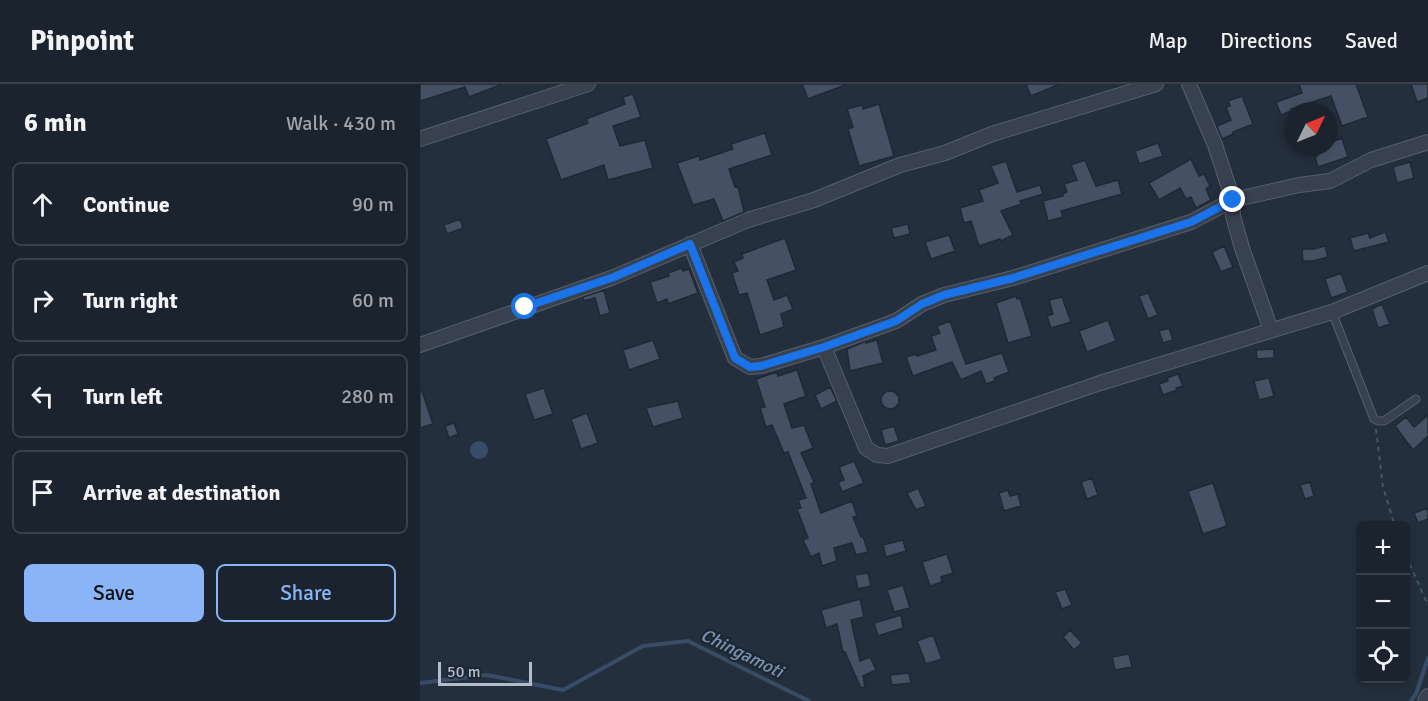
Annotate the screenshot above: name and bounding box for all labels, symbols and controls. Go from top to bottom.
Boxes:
text: Pinpoint [30,24,134,58]
text: Map [1149,28,1187,54]
text: Directions [1220,28,1312,54]
text: Saved [1345,28,1398,54]
north arrow [1284,102,1338,156]
text: 6 min [24,107,87,139]
text: Walk · 430 m [286,111,396,136]
route end [1219,186,1245,212]
icon: ahead [26,188,59,221]
text: Continue [83,191,170,218]
text: 90 m [352,192,394,217]
icon: right [26,284,59,317]
text: Turn right [83,287,178,314]
text: 60 m [352,288,394,313]
route start [511,293,537,319]
icon: left [26,380,59,413]
text: Turn left [83,383,163,410]
text: 280 m [341,384,394,409]
icon: arrive [26,476,59,509]
text: Arrive at destination [83,479,280,506]
map controls [1356,521,1410,683]
button: + [1356,521,1410,575]
button: Save [24,564,204,622]
button: Share [216,564,396,622]
button: − [1356,575,1410,629]
water label: Chingamoti [697,624,789,683]
button: locate [1356,629,1410,683]
scale bar [438,659,532,686]
text: 50 m [447,662,481,682]

